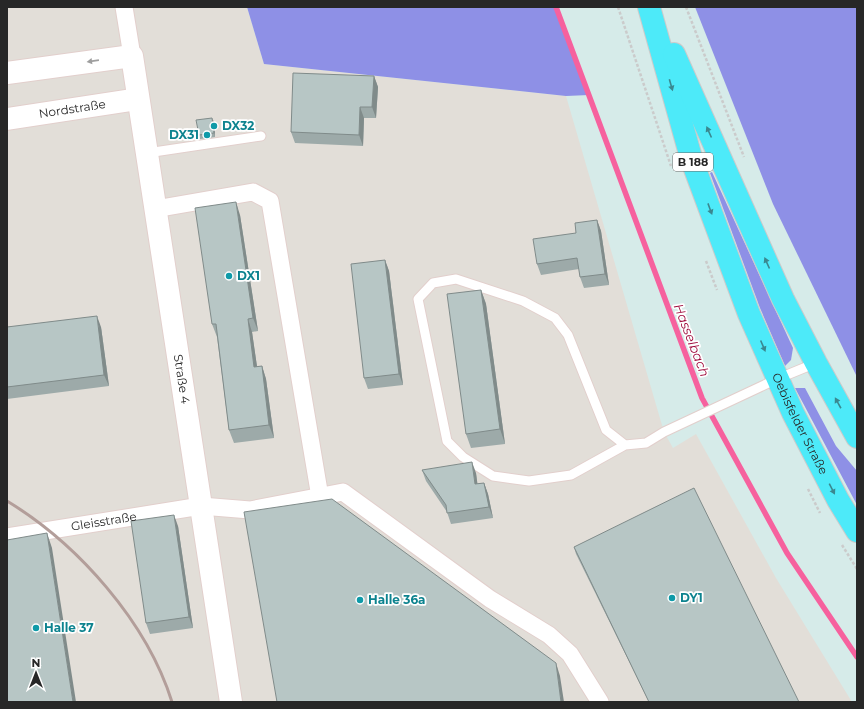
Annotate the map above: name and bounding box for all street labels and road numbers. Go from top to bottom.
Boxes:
street label: Nordstraße [38,96,107,121]
road number: B 188 [673,153,713,171]
street label: Straße 4 [171,353,193,405]
street label: Oebisfelder Straße [769,370,831,477]
street label: Gleisstraße [70,508,138,534]

